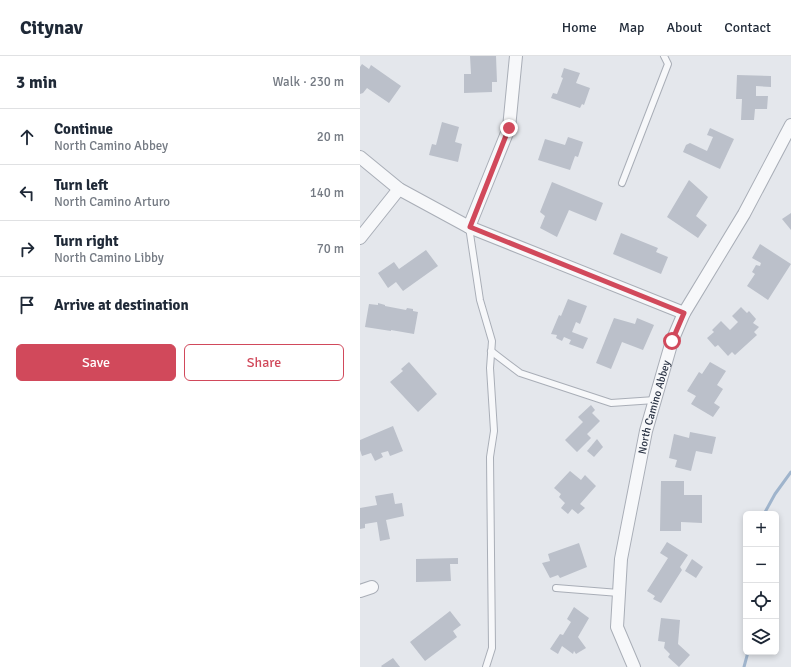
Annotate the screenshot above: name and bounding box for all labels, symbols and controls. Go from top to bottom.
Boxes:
text: Citynav [20,16,83,40]
text: Home [562,19,597,36]
text: Map [619,19,644,36]
text: About [666,19,702,36]
text: Contact [724,19,771,36]
text: 3 min [16,72,57,93]
text: Walk · 230 m [273,74,344,90]
route end [500,119,518,137]
text: Continue [54,120,113,138]
icon: ahead [16,126,38,148]
text: 20 m [317,129,344,145]
text: North Camino Abbey [54,138,168,154]
text: Turn left [54,176,108,194]
icon: left [16,182,38,204]
text: 140 m [310,185,344,201]
text: North Camino Arturo [54,194,170,210]
text: Turn right [54,232,119,250]
icon: right [16,238,38,260]
text: 70 m [317,241,344,257]
text: North Camino Libby [54,250,164,266]
icon: arrive [16,294,38,316]
text: Arrive at destination [54,296,189,314]
route start [663,332,681,350]
button: Save [16,344,176,381]
button: Share [184,344,344,381]
street label: North Camino Abbey [636,358,673,455]
map controls [743,511,779,655]
button: + [743,511,779,547]
button: − [743,547,779,583]
button: locate [743,583,779,619]
button: layers [743,619,779,655]

